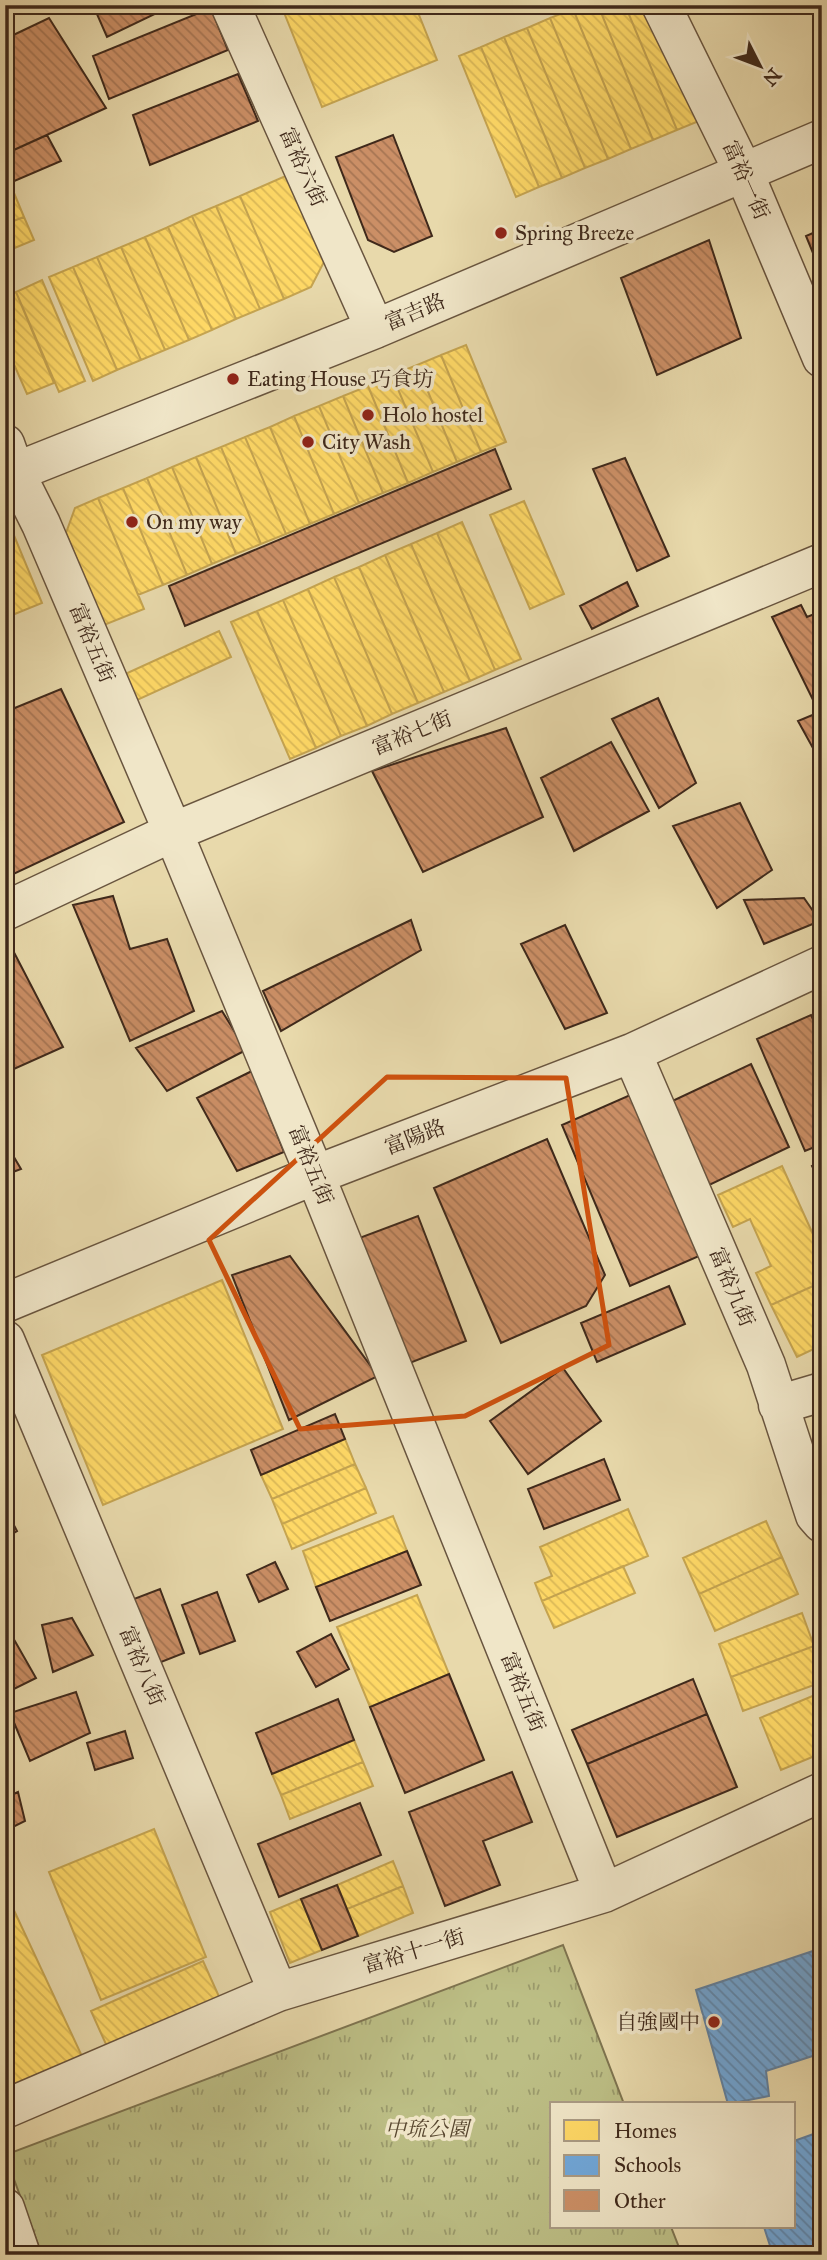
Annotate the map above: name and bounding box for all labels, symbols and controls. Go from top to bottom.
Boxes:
north arrow [726,32,796,102]
text: N [758,63,786,91]
street label: 富裕六街 [274,123,332,211]
street label: 富裕一街 [717,136,775,224]
place label: Spring Breeze [515,220,635,246]
marker: Spring Breeze [493,225,509,241]
street label: 富吉路 [381,288,449,336]
place label: Eating House 巧食坊 [247,366,434,392]
marker: Eating House 巧食坊 [225,371,241,387]
place label: Holo hostel [382,402,484,428]
marker: Holo hostel [360,407,376,423]
place label: City Wash [322,429,411,455]
marker: City Wash [300,434,316,450]
place label: On my way [146,509,243,535]
marker: On my way [124,514,140,530]
street label: 富裕五街 [64,599,120,687]
street label: 富裕七街 [368,705,456,761]
street label: 富陽路 [381,1114,449,1160]
street label: 富裕五街 [283,1121,339,1209]
street label: 富裕九街 [704,1243,760,1331]
street label: 富裕八街 [114,1622,170,1710]
street label: 富裕五街 [495,1648,551,1736]
street label: 富裕十一街 [360,1923,468,1979]
place label: 自強國中 [616,2009,700,2035]
marker: 自強國中 [706,2014,722,2030]
legend [550,2102,796,2228]
park label: 中琉公園 [385,2116,472,2142]
text: Homes [614,2118,677,2144]
text: Schools [614,2152,681,2178]
text: Other [614,2188,666,2214]

